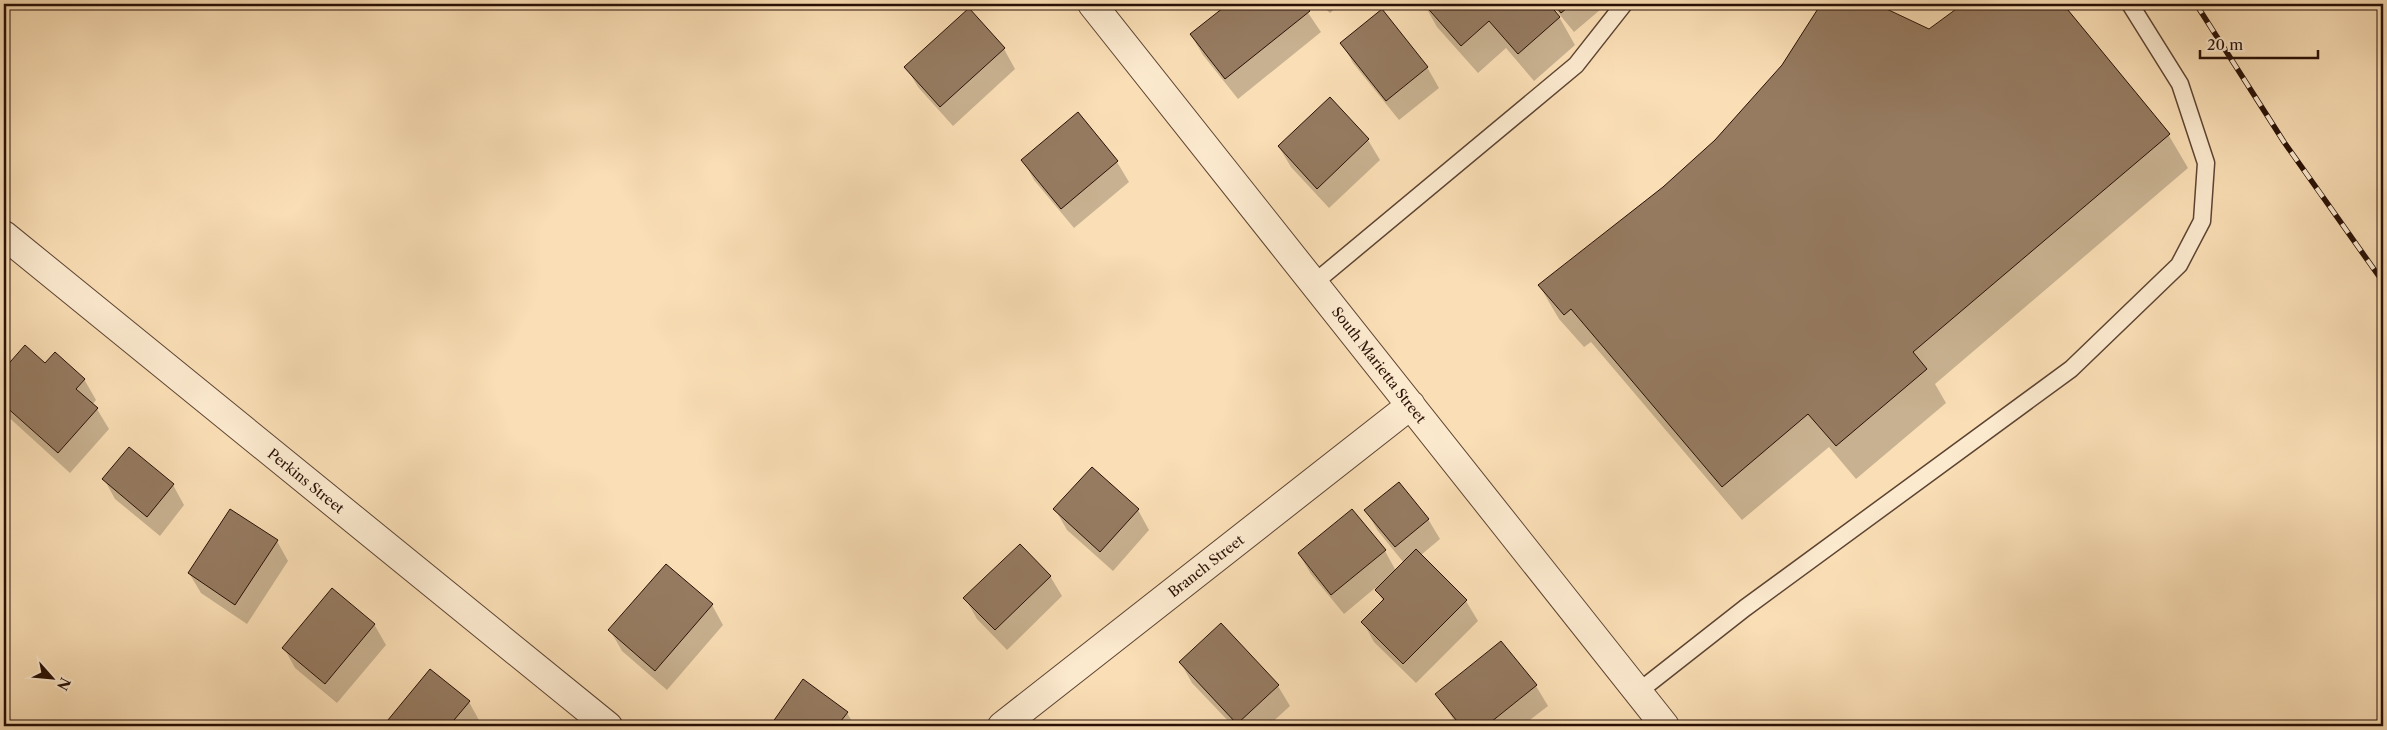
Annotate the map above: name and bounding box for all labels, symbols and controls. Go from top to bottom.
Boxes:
scale bar [2200,28,2317,60]
text: 20 m [2207,35,2243,54]
street label: South Marietta Street [1328,303,1430,427]
street label: Perkins Street [264,445,348,517]
street label: Branch Street [1165,531,1248,601]
north arrow [28,652,78,702]
text: N [53,674,74,693]

